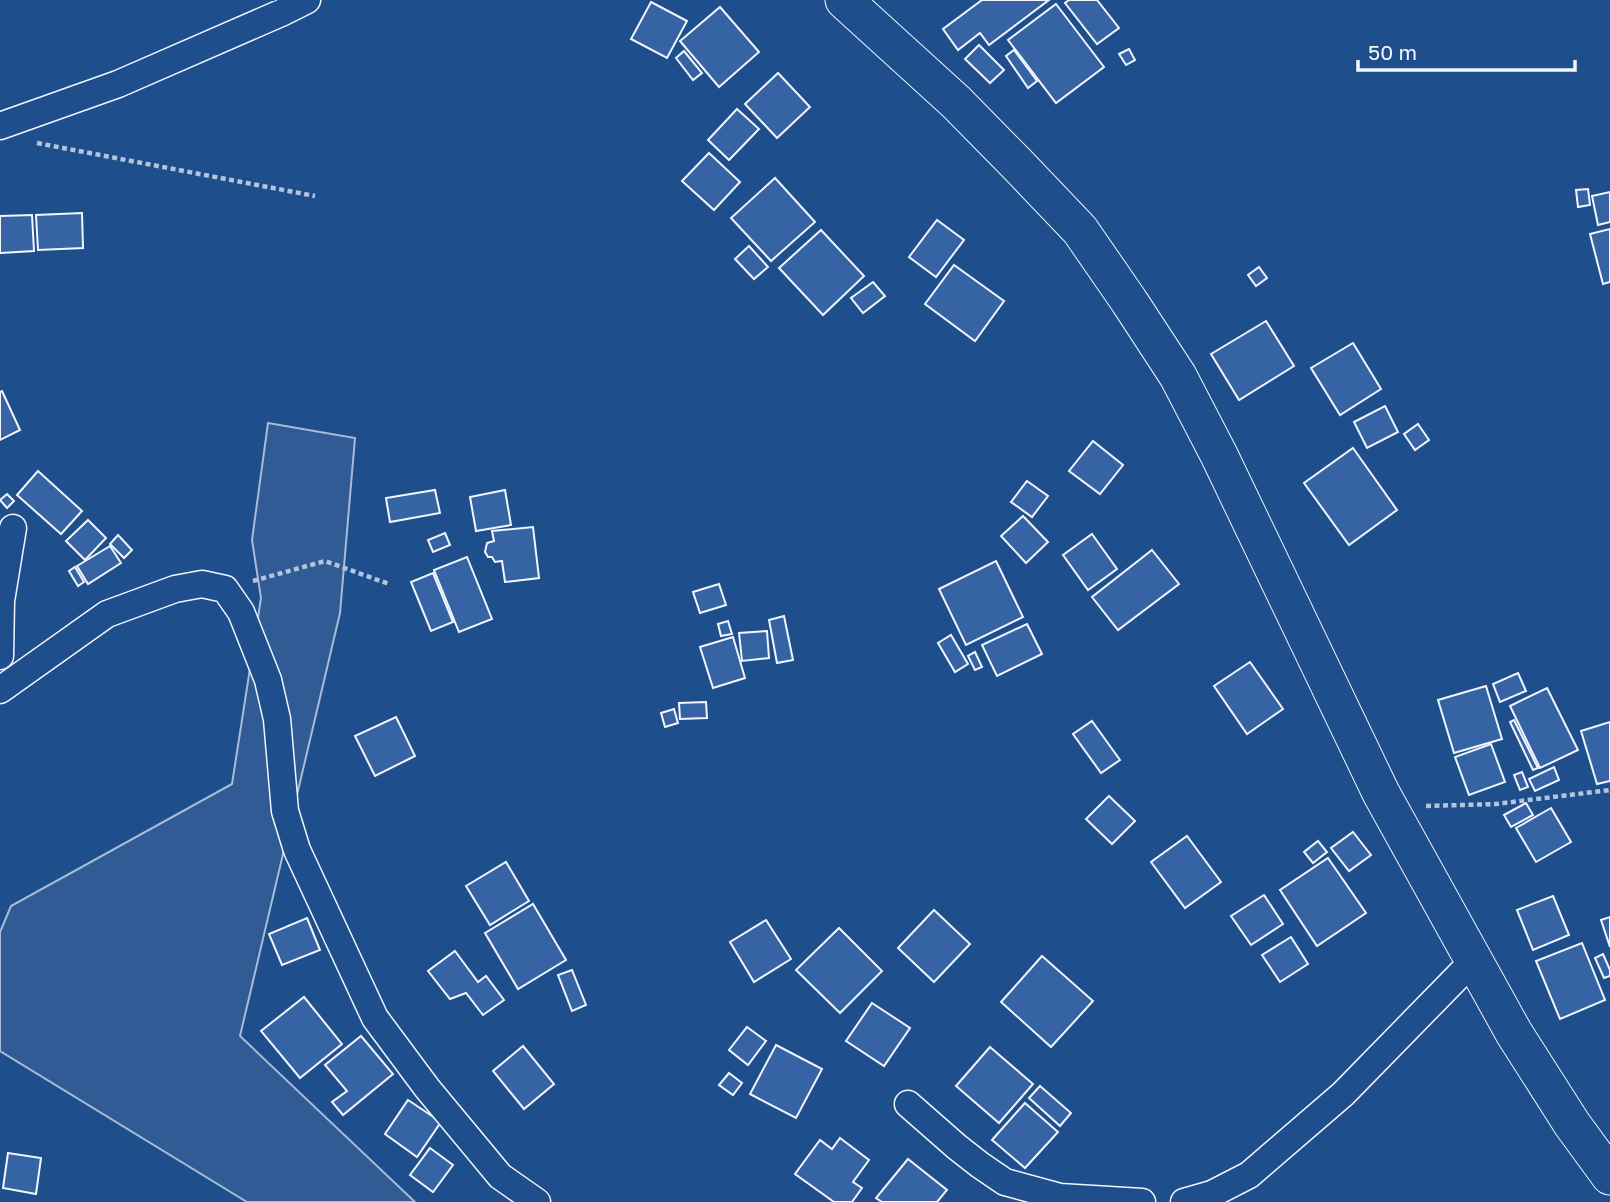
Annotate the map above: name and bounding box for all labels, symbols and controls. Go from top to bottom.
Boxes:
scale bar [1358,28,1575,72]
text: 50 m [1368,39,1417,65]

